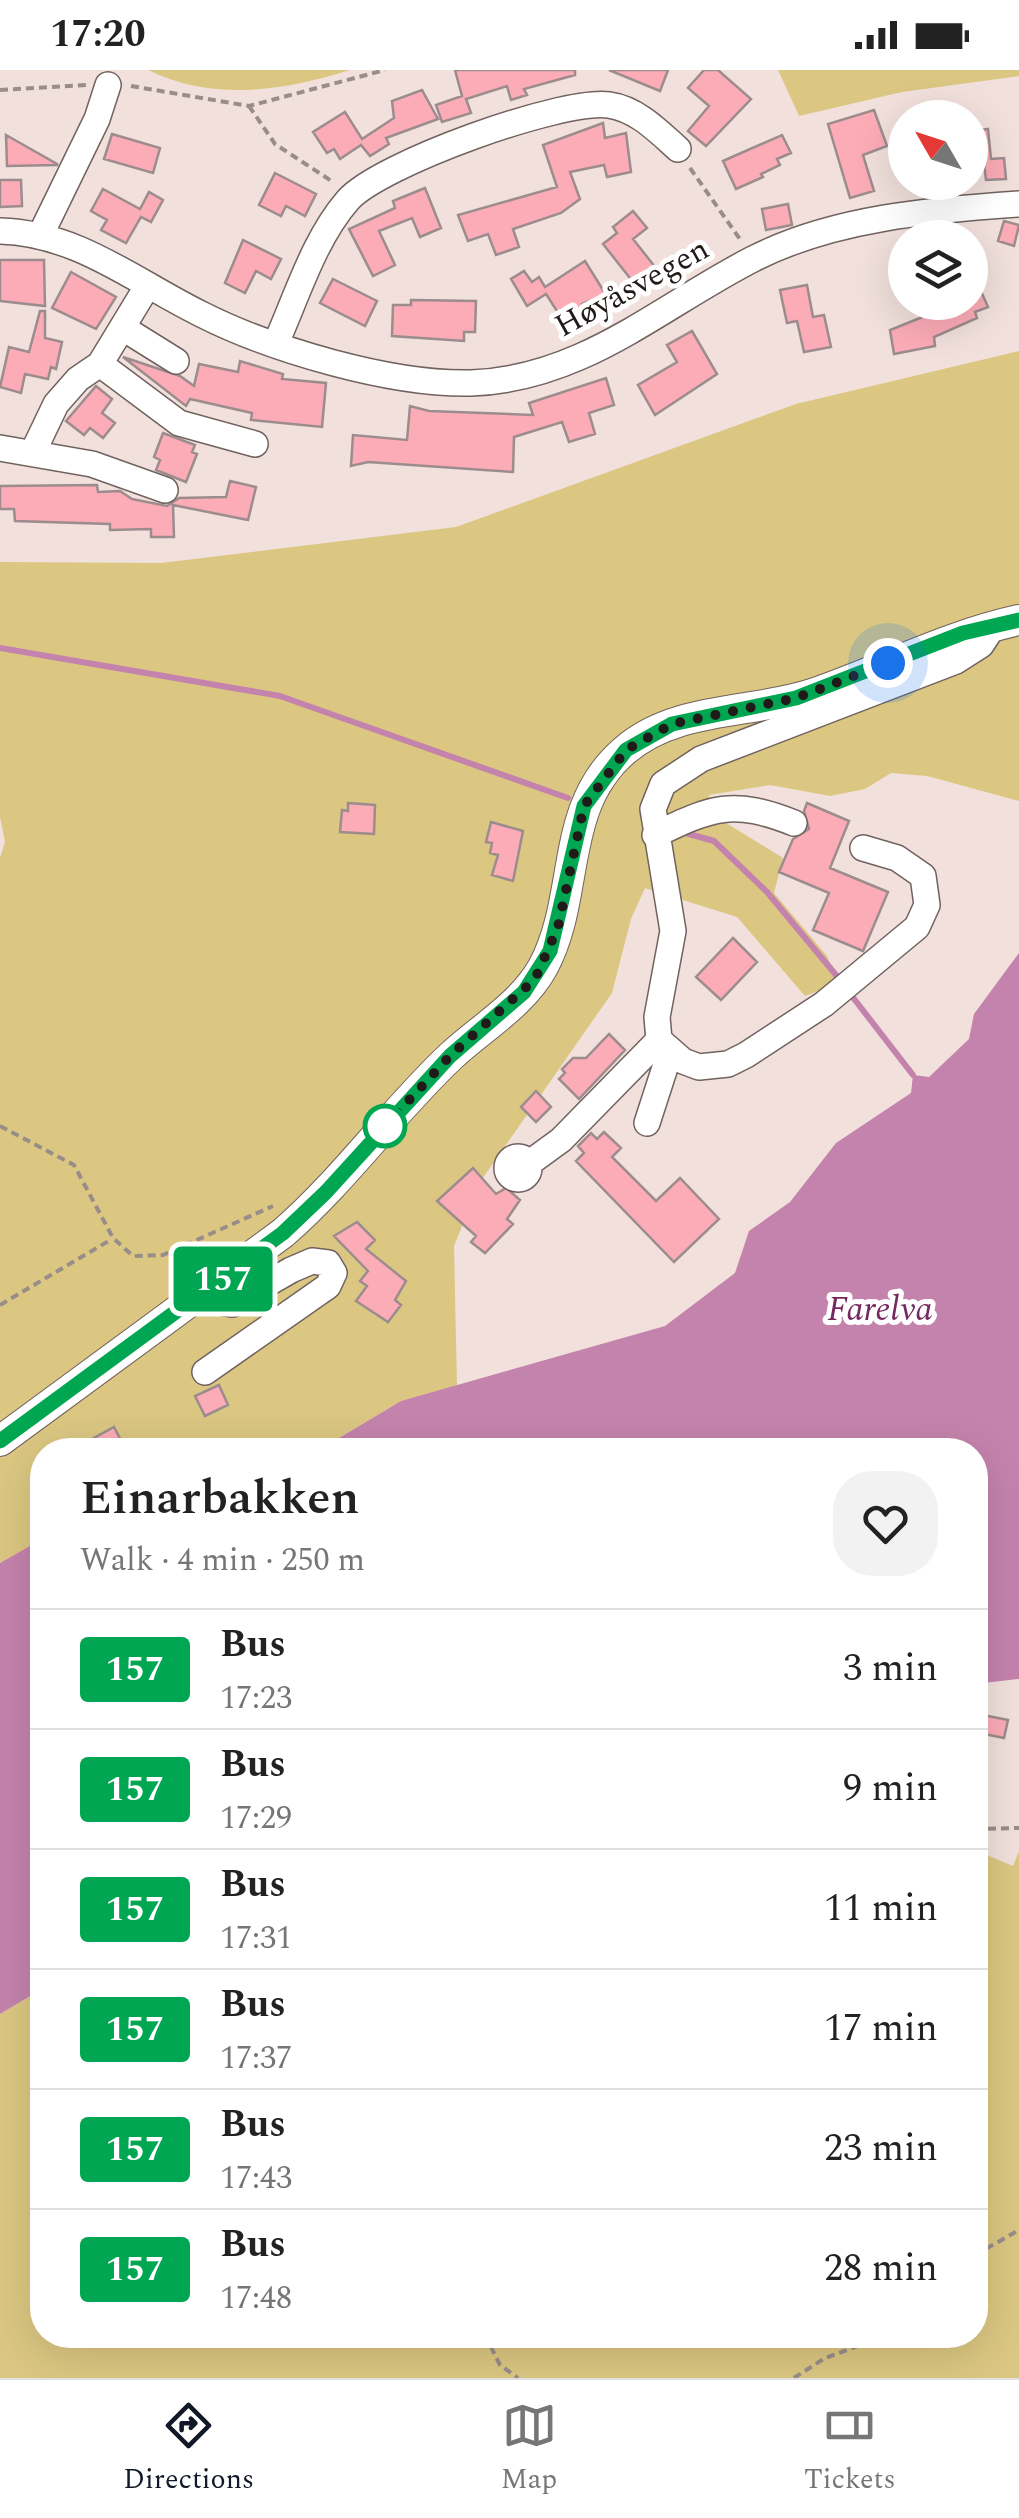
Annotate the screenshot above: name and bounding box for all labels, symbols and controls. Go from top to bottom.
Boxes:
text: 17:20 [50,6,145,64]
north arrow [888,100,988,200]
map controls [888,100,988,320]
button: layers [888,220,988,320]
street label: Høyåsvegen [546,225,718,351]
your location [863,638,913,688]
unlabelled marker [364,1105,406,1147]
line badge: 157 [166,1246,280,1312]
text: 157 [194,1253,252,1306]
water label: Farelva [827,1283,933,1336]
text: Einarbakken [80,1462,360,1535]
button: heart [833,1471,938,1576]
text: Walk · 4 min · 250 m [80,1536,365,1585]
text: Bus [220,1616,286,1674]
text: 3 min [843,1640,938,1698]
text: 157 [106,1643,164,1696]
text: 17:23 [220,1674,292,1723]
text: Bus [220,1736,286,1794]
text: 9 min [843,1760,938,1818]
text: 157 [106,1763,164,1816]
text: 17:29 [220,1794,292,1843]
text: Bus [220,1856,286,1914]
text: 11 min [824,1880,938,1938]
text: 157 [106,1883,164,1936]
text: 17:31 [220,1914,292,1963]
text: Bus [220,1976,286,2034]
text: 17 min [824,2000,938,2058]
text: 157 [106,2003,164,2056]
text: 17:37 [220,2034,292,2083]
text: Bus [220,2096,286,2154]
text: 23 min [824,2120,938,2178]
text: 157 [106,2123,164,2176]
text: 17:43 [220,2154,292,2203]
text: Bus [220,2216,286,2274]
text: 28 min [824,2240,938,2298]
text: 157 [106,2243,164,2296]
text: 17:48 [220,2274,292,2323]
tab: Directions [123,2398,254,2501]
tab: Map [501,2398,557,2501]
tab: Tickets [804,2398,896,2501]

